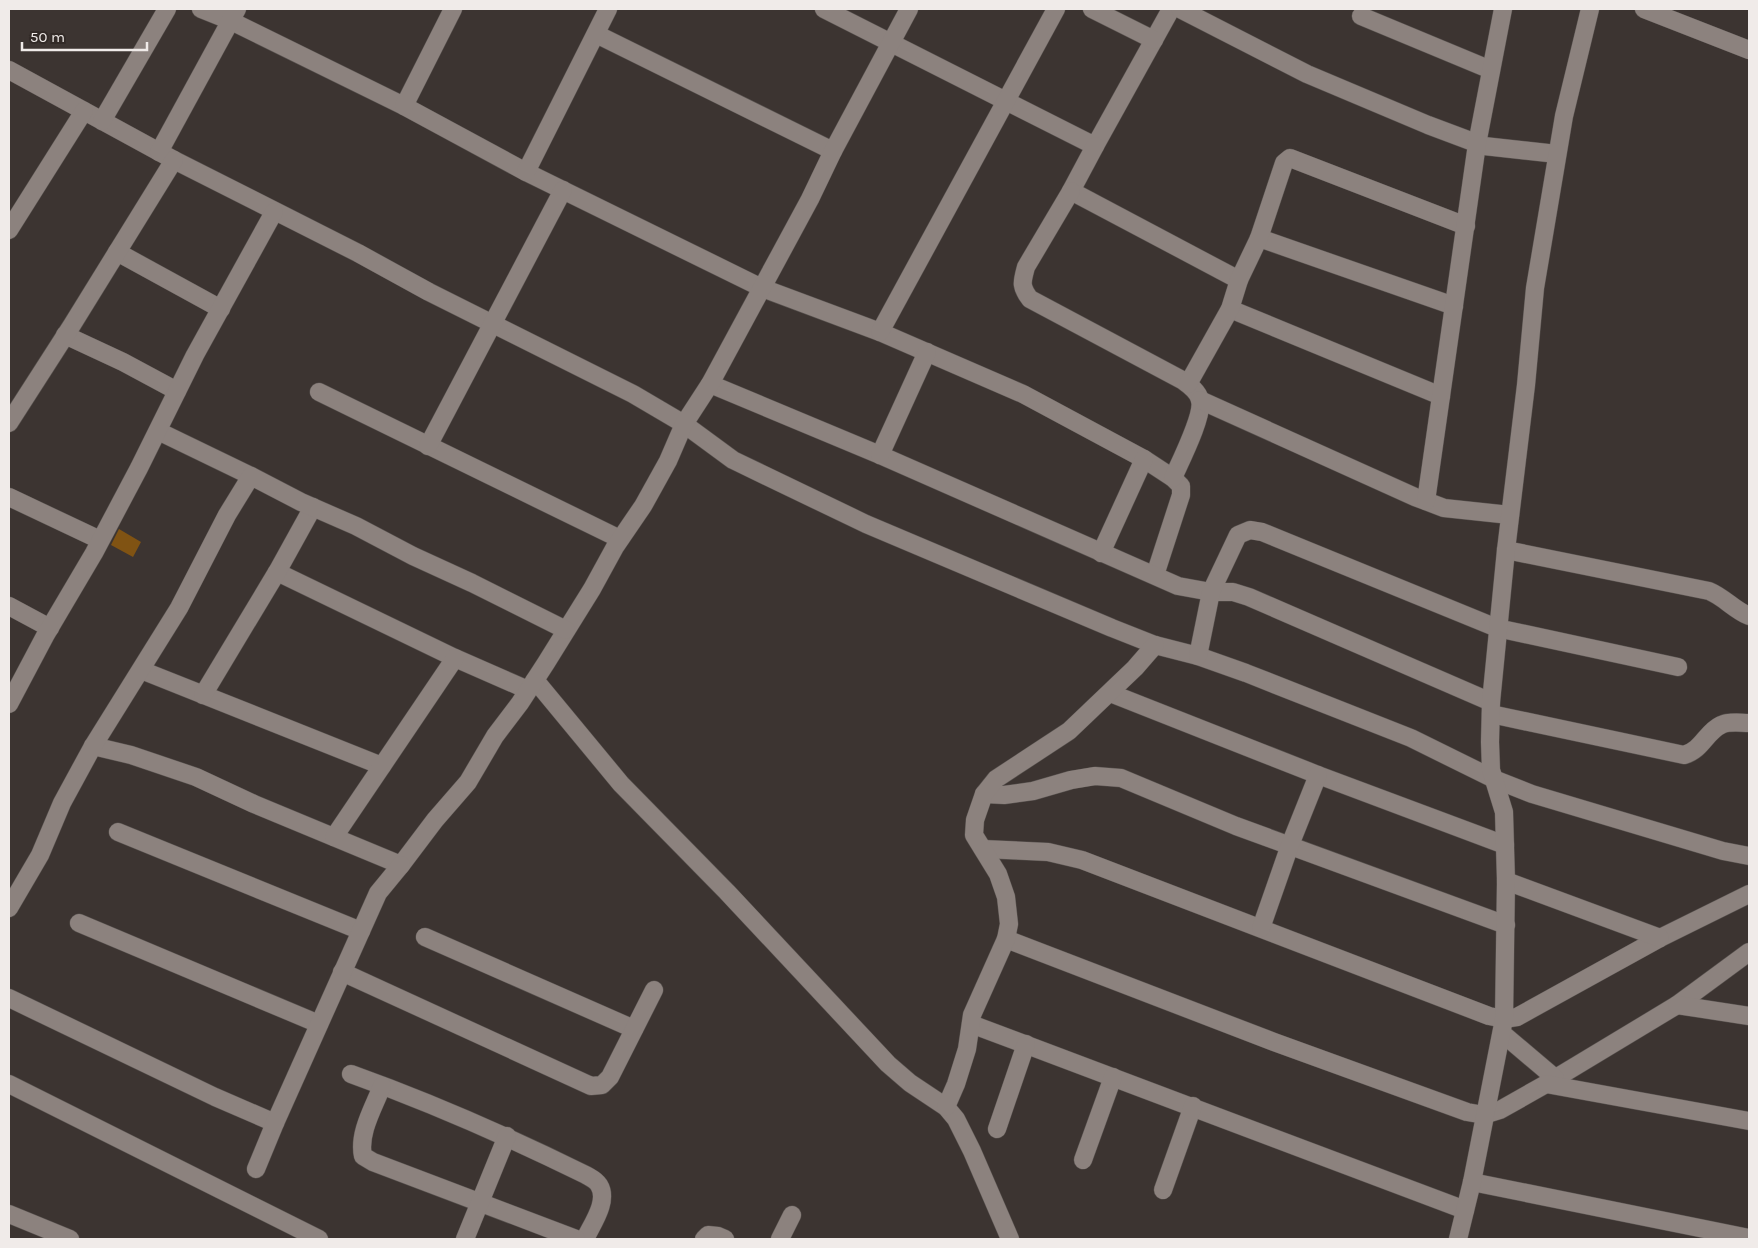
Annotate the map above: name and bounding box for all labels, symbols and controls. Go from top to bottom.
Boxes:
scale bar [22,20,148,52]
text: 50 m [30,28,65,46]

